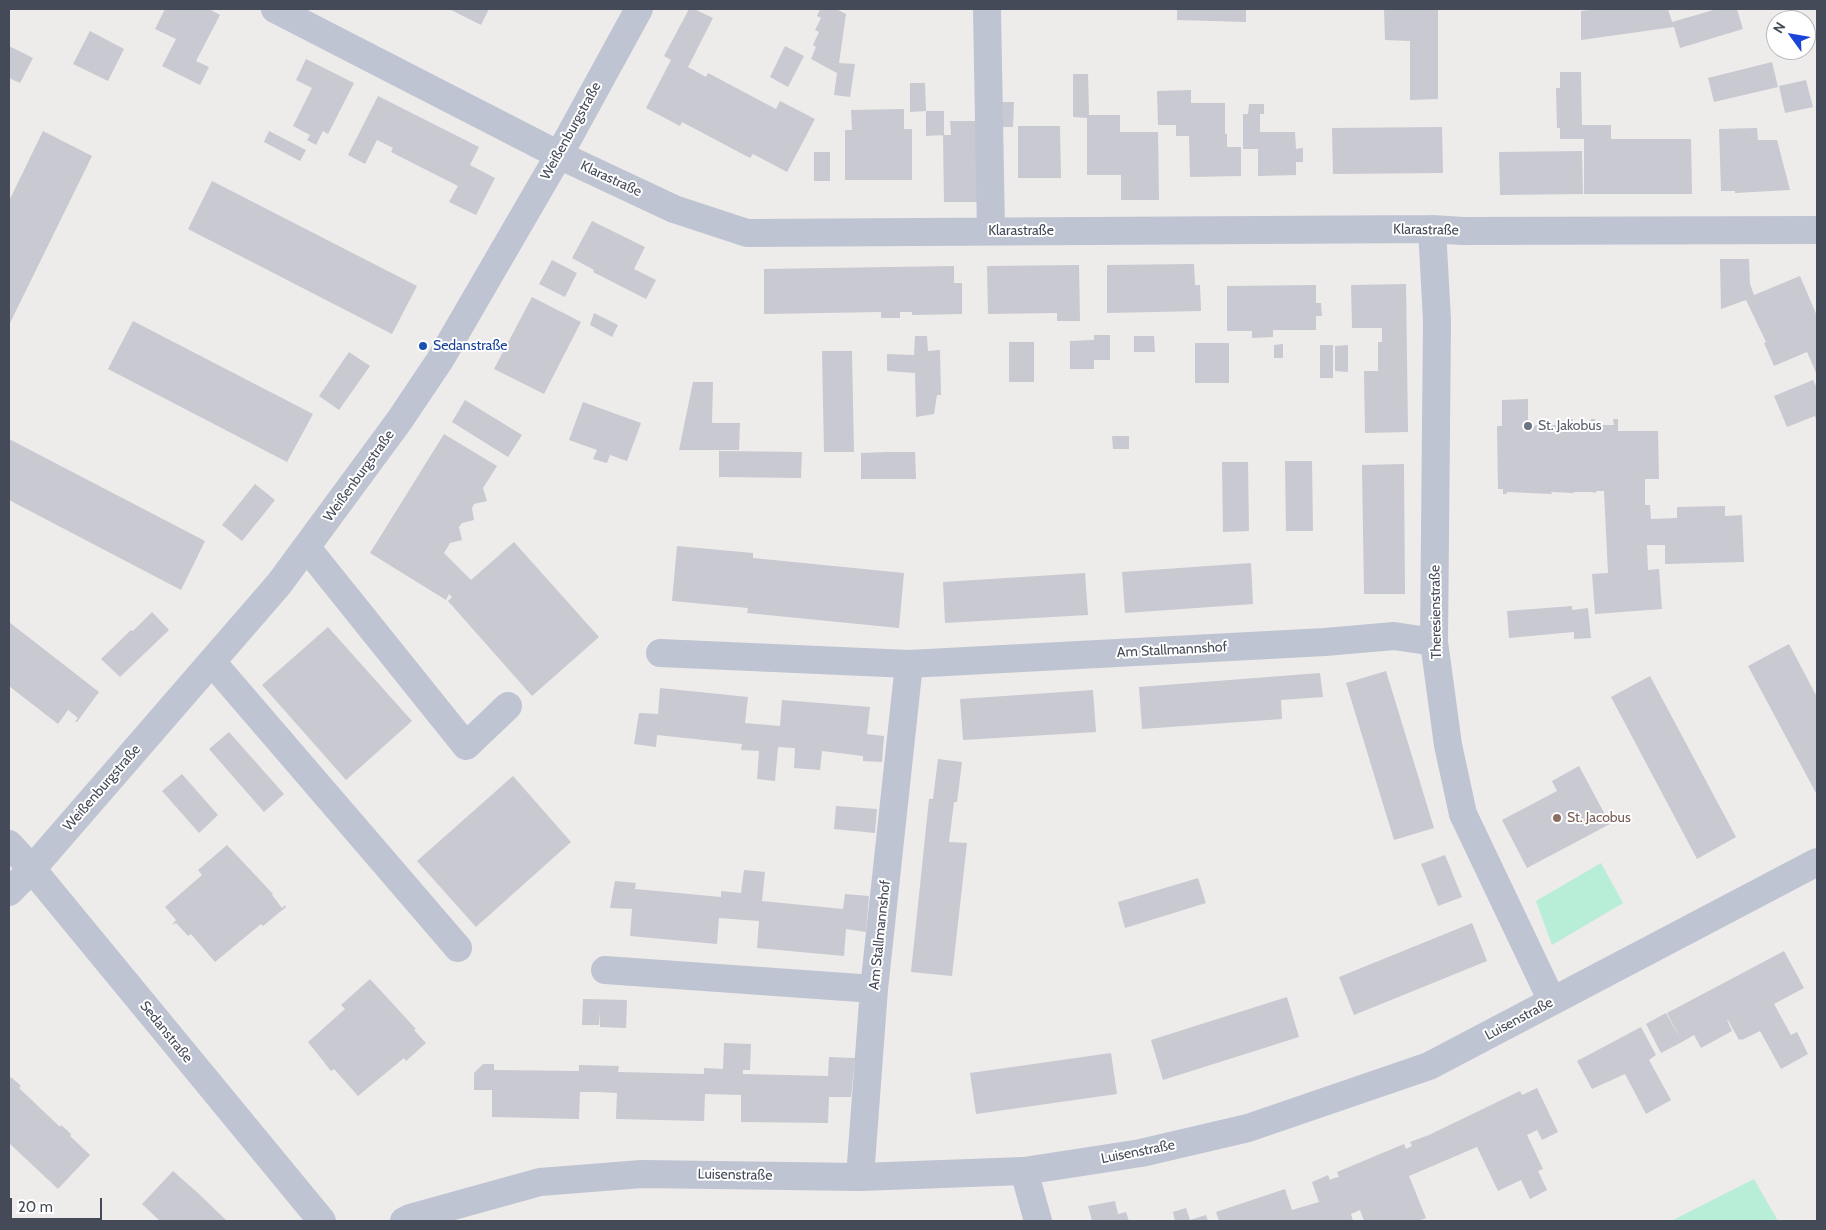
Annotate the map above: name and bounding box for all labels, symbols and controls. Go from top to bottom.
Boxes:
north arrow [1766,10,1816,60]
text: N [1769,19,1789,37]
street label: Weißenburgstraße [537,79,605,183]
street label: Klarastraße [578,157,644,201]
street label: Klarastraße [1393,221,1459,239]
street label: Klarastraße [988,223,1054,239]
place label: Sedanstraße [433,338,507,354]
marker: Sedanstraße [417,340,429,352]
place label: St. Jakobus [1538,418,1601,434]
marker: St. Jakobus [1522,420,1534,432]
street label: Weißenburgstraße [320,427,398,525]
street label: Theresienstraße [1427,565,1445,659]
street label: Am Stallmannshof [1116,639,1228,661]
street label: Weißenburgstraße [60,741,144,835]
place label: St. Jacobus [1567,810,1631,826]
marker: St. Jacobus [1551,812,1563,824]
street label: Am Stallmannshof [866,879,894,991]
street label: Luisenstraße [1482,994,1556,1044]
street label: Sedanstraße [136,998,196,1066]
street label: Luisenstraße [1100,1137,1176,1167]
street label: Luisenstraße [697,1166,773,1184]
scale bar [12,1188,105,1220]
text: 20 m [18,1198,53,1216]

